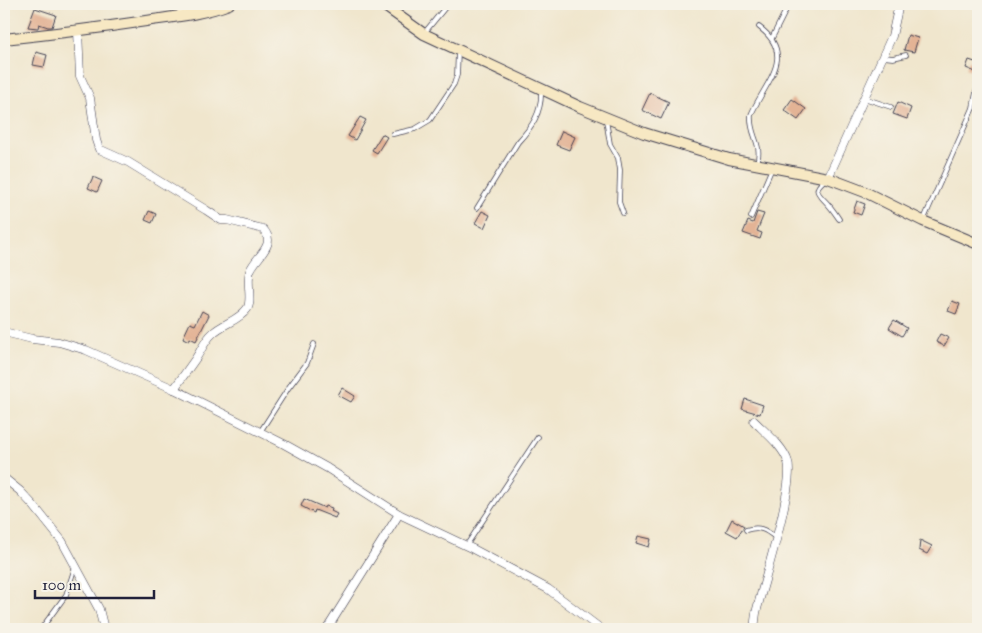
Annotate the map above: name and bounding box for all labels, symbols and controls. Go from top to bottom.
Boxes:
scale bar [35,568,154,600]
text: 100 m [42,576,82,594]

